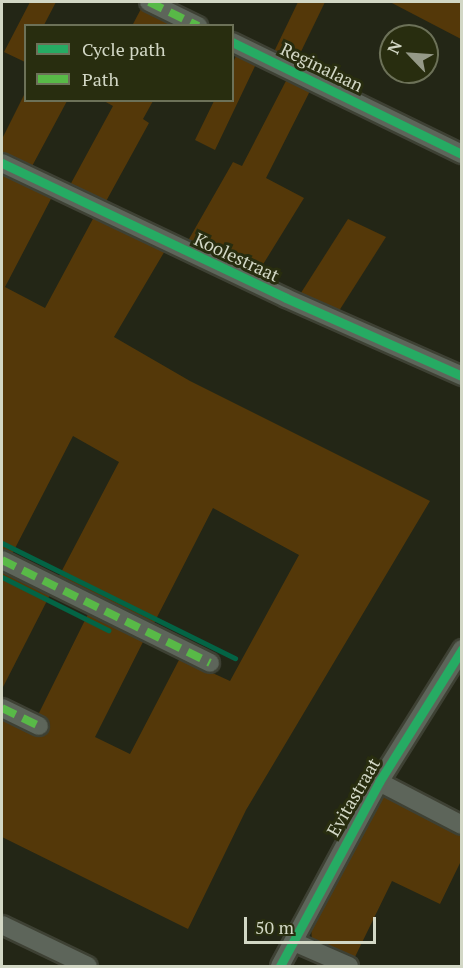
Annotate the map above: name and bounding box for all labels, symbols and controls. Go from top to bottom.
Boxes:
legend [24,24,234,102]
north arrow [379,24,439,84]
text: Cycle path [82,37,166,61]
text: N [382,37,407,57]
street label: Reginalaan [277,38,367,96]
text: Path [82,67,119,91]
street label: Koolestraat [191,228,283,286]
street label: Evitastraat [322,754,384,840]
scale bar [247,905,379,943]
text: 50 m [255,915,294,939]

